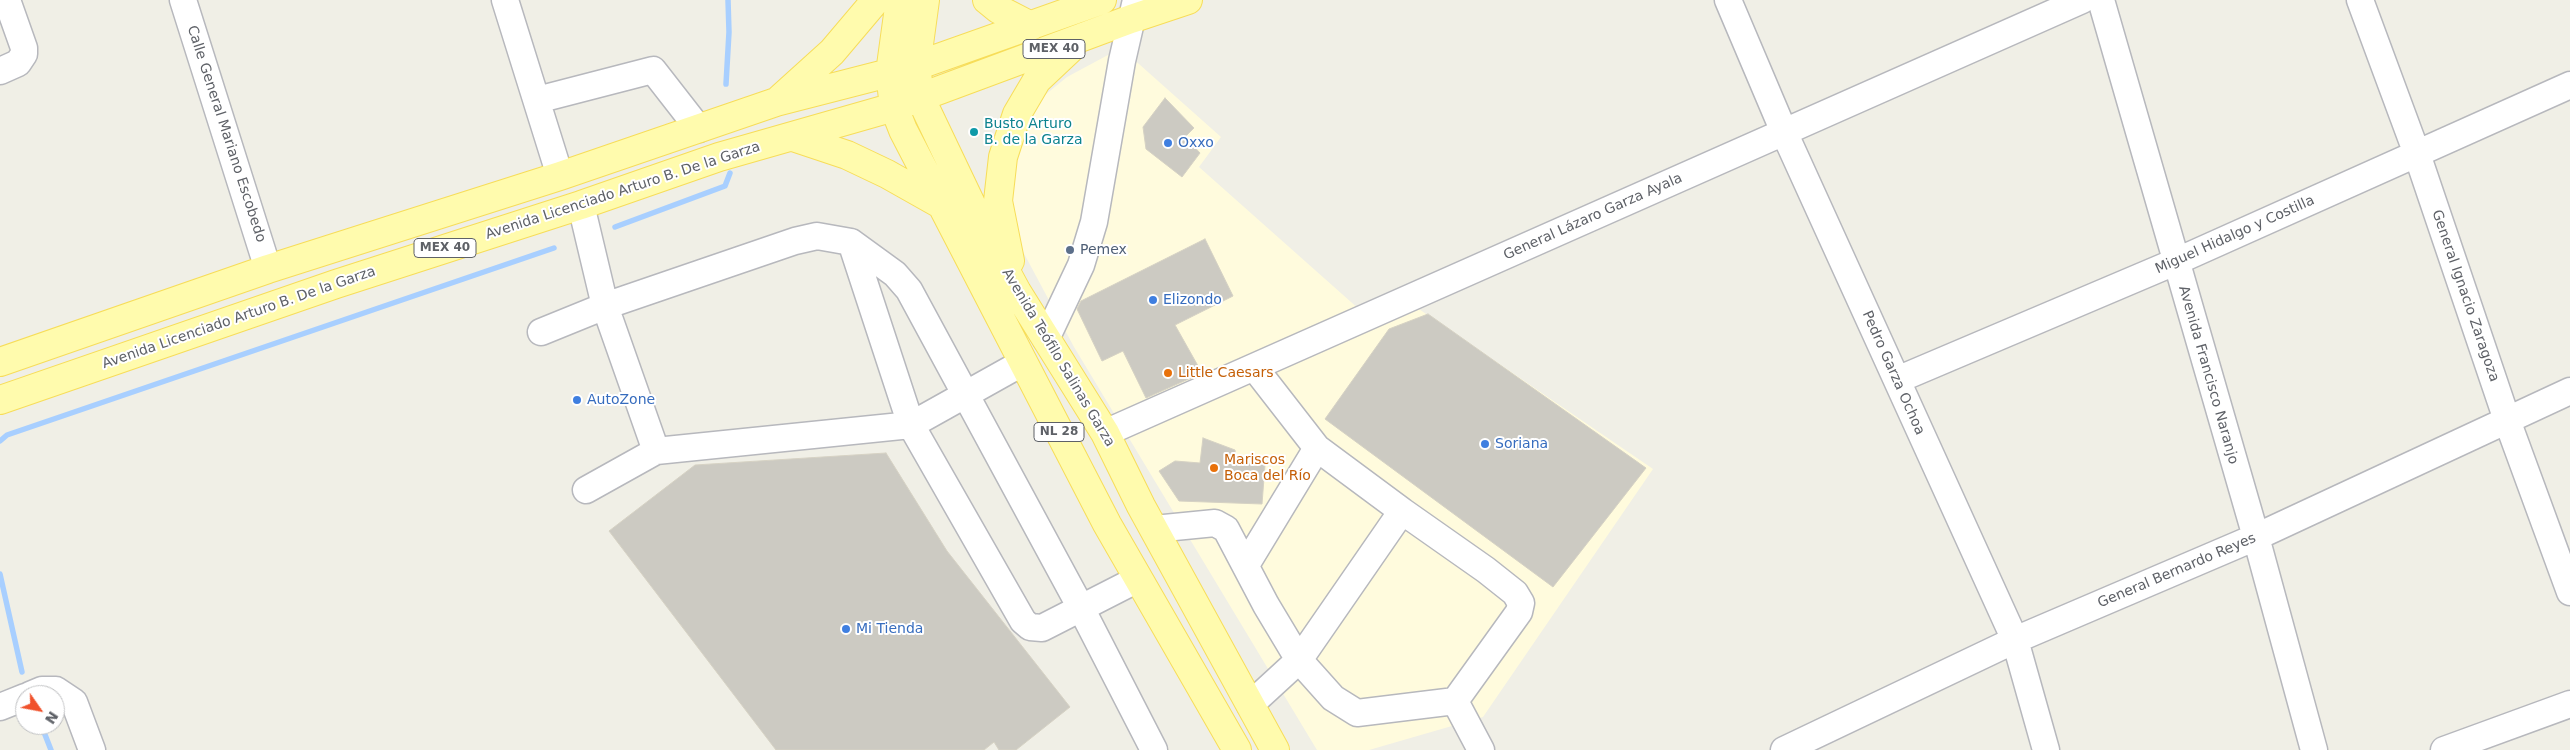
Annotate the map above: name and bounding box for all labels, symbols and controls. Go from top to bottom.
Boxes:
street label: Calle General Mariano Escobedo [183,23,269,245]
road number: MEX 40 [1023,40,1085,59]
place label: Busto Arturo B. de la Garza [984,116,1082,148]
marker: Busto Arturo B. de la Garza [968,126,980,138]
place label: Oxxo [1178,135,1214,151]
marker: Oxxo [1162,137,1174,149]
street label: Avenida Licenciado Arturo B. De la Garza [484,139,762,243]
street label: General Lázaro Garza Ayala [1501,170,1685,264]
street label: Miguel Hidalgo y Costilla [2153,192,2317,278]
street label: General Ignacio Zaragoza [2428,208,2502,384]
road number: MEX 40 [414,238,476,258]
place label: Pemex [1080,242,1127,258]
marker: Pemex [1064,244,1076,256]
street label: Avenida Licenciado Arturo B. De la Garza [100,263,378,373]
street label: Avenida Teófilo Salinas Garza [998,266,1118,450]
street label: Avenida Francisco Naranjo [2174,284,2242,466]
place label: Elizondo [1163,292,1222,308]
marker: Elizondo [1147,294,1159,306]
street label: Pedro Garza Ochoa [1858,308,1928,438]
place label: Little Caesars [1178,365,1274,381]
marker: Little Caesars [1162,367,1174,379]
place label: AutoZone [587,392,655,408]
marker: AutoZone [571,394,583,406]
road number: NL 28 [1034,422,1084,442]
place label: Soriana [1495,436,1548,452]
marker: Soriana [1479,438,1491,450]
place label: Mariscos Boca del Río [1224,452,1311,484]
marker: Mariscos Boca del Río [1208,462,1220,474]
street label: General Bernardo Reyes [2095,530,2259,612]
place label: Mi Tienda [856,621,923,637]
marker: Mi Tienda [840,623,852,635]
north arrow [15,685,65,735]
text: N [42,708,62,727]

